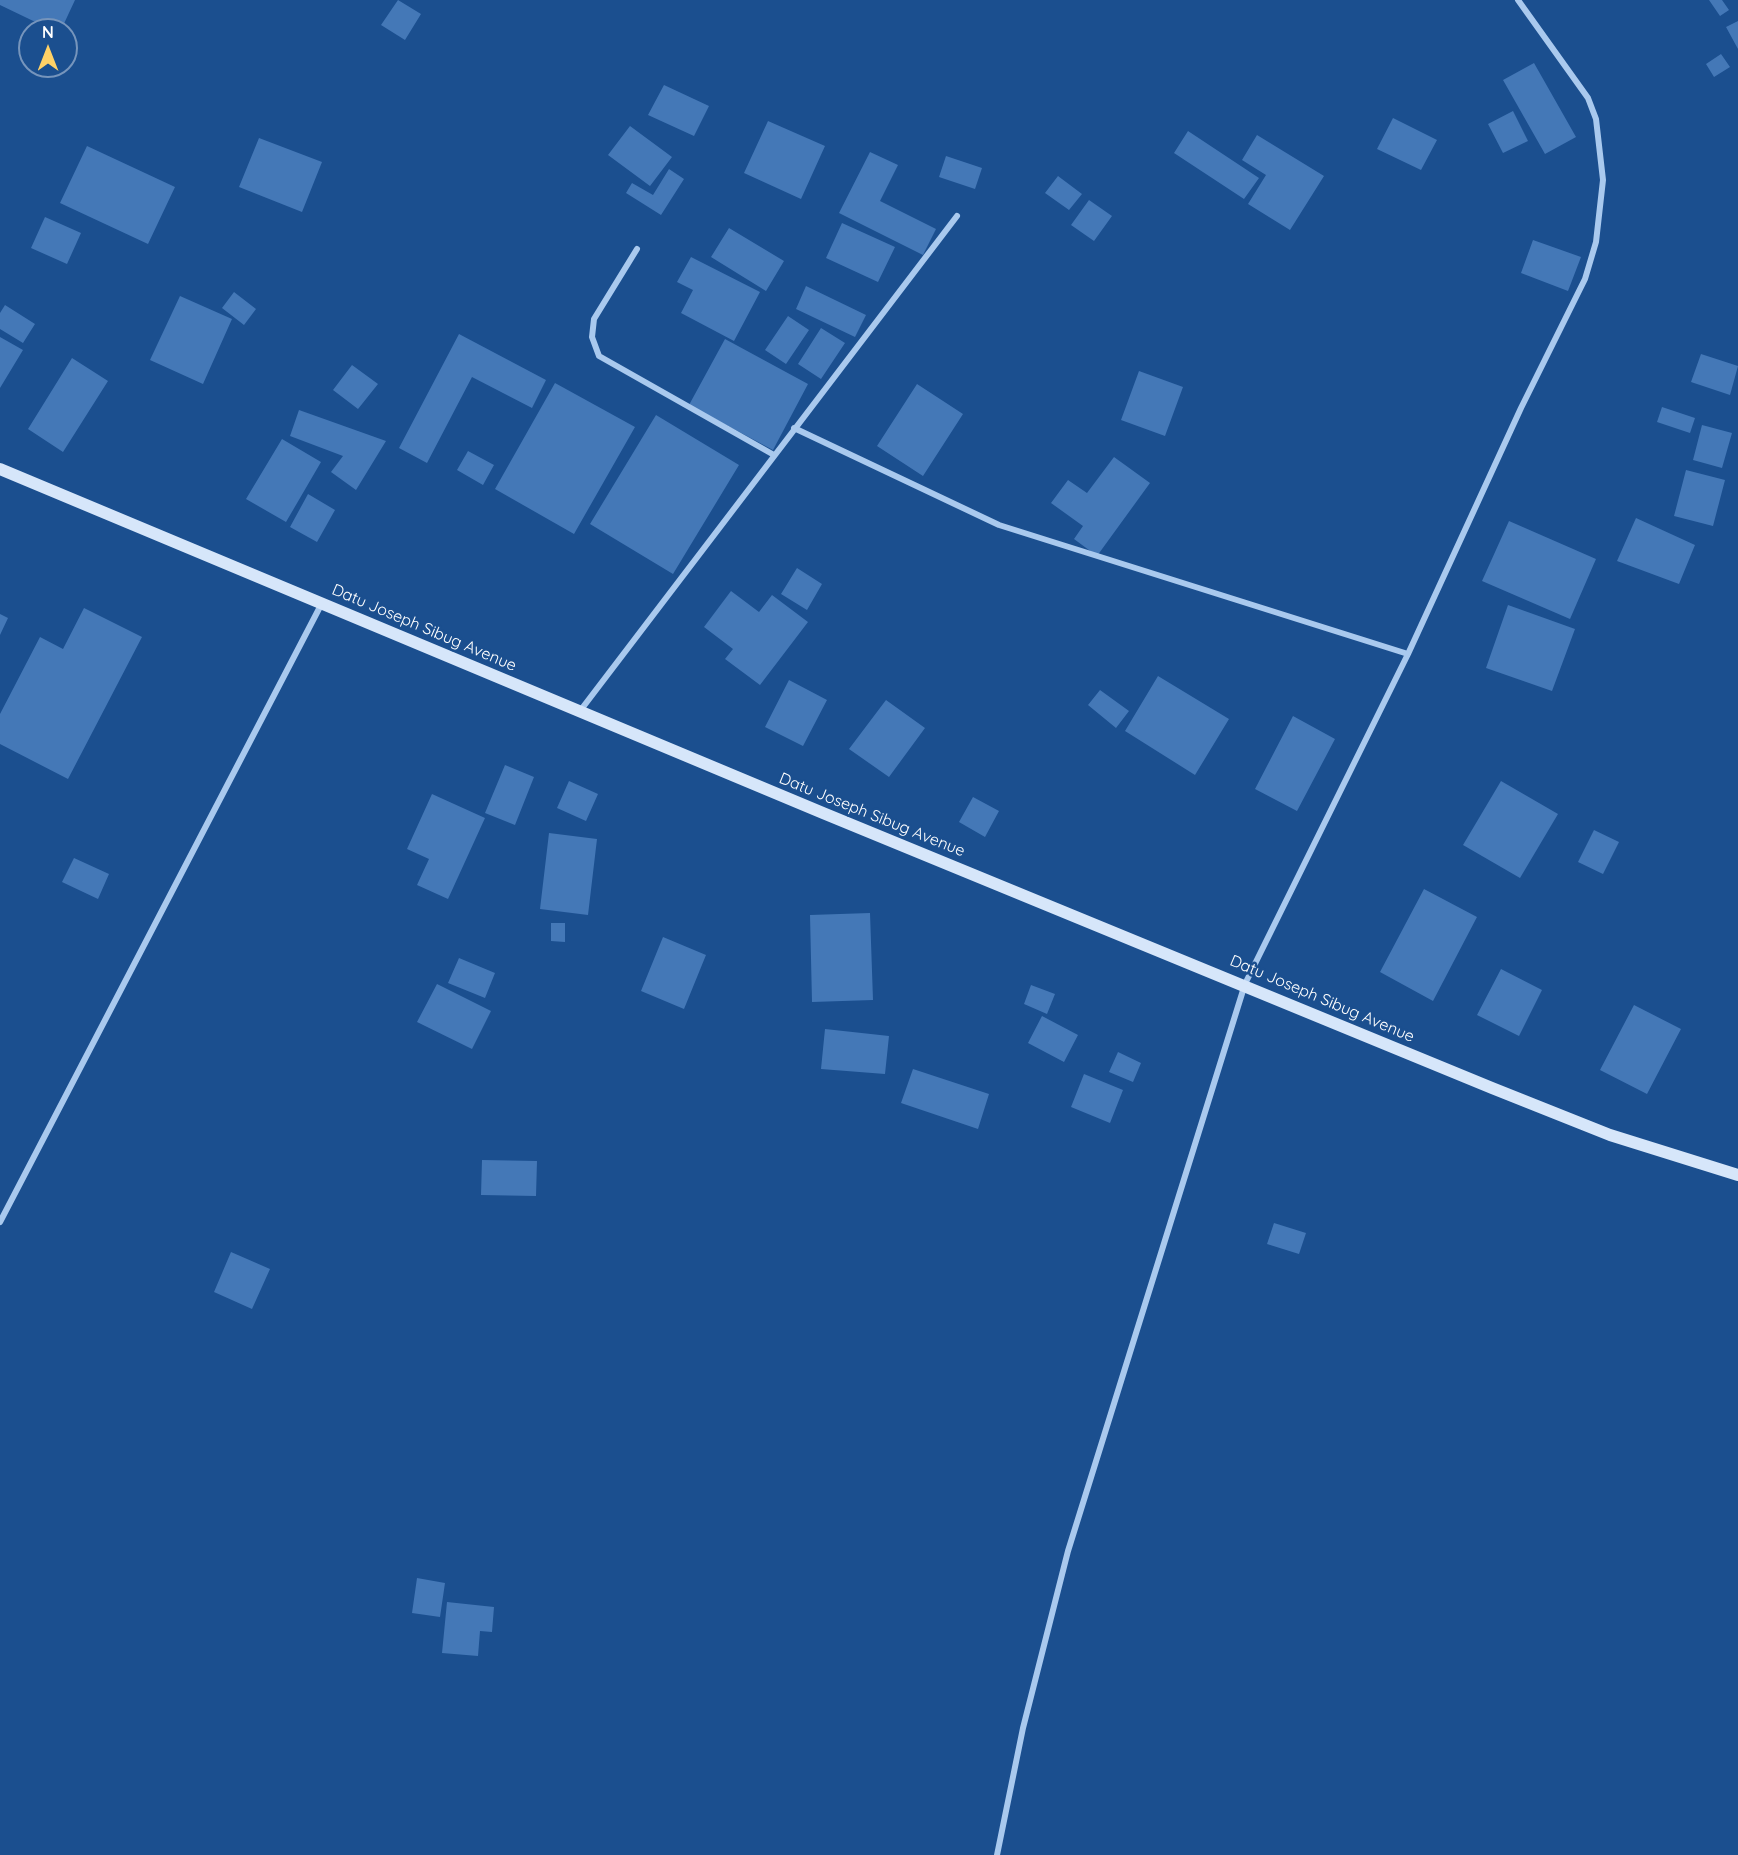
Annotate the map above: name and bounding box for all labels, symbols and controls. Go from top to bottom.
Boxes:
north arrow [18,18,78,78]
text: N [42,22,54,42]
street label: Datu Joseph Sibug Avenue [329,580,519,676]
street label: Datu Joseph Sibug Avenue [776,769,968,861]
street label: Datu Joseph Sibug Avenue [1227,951,1417,1047]

